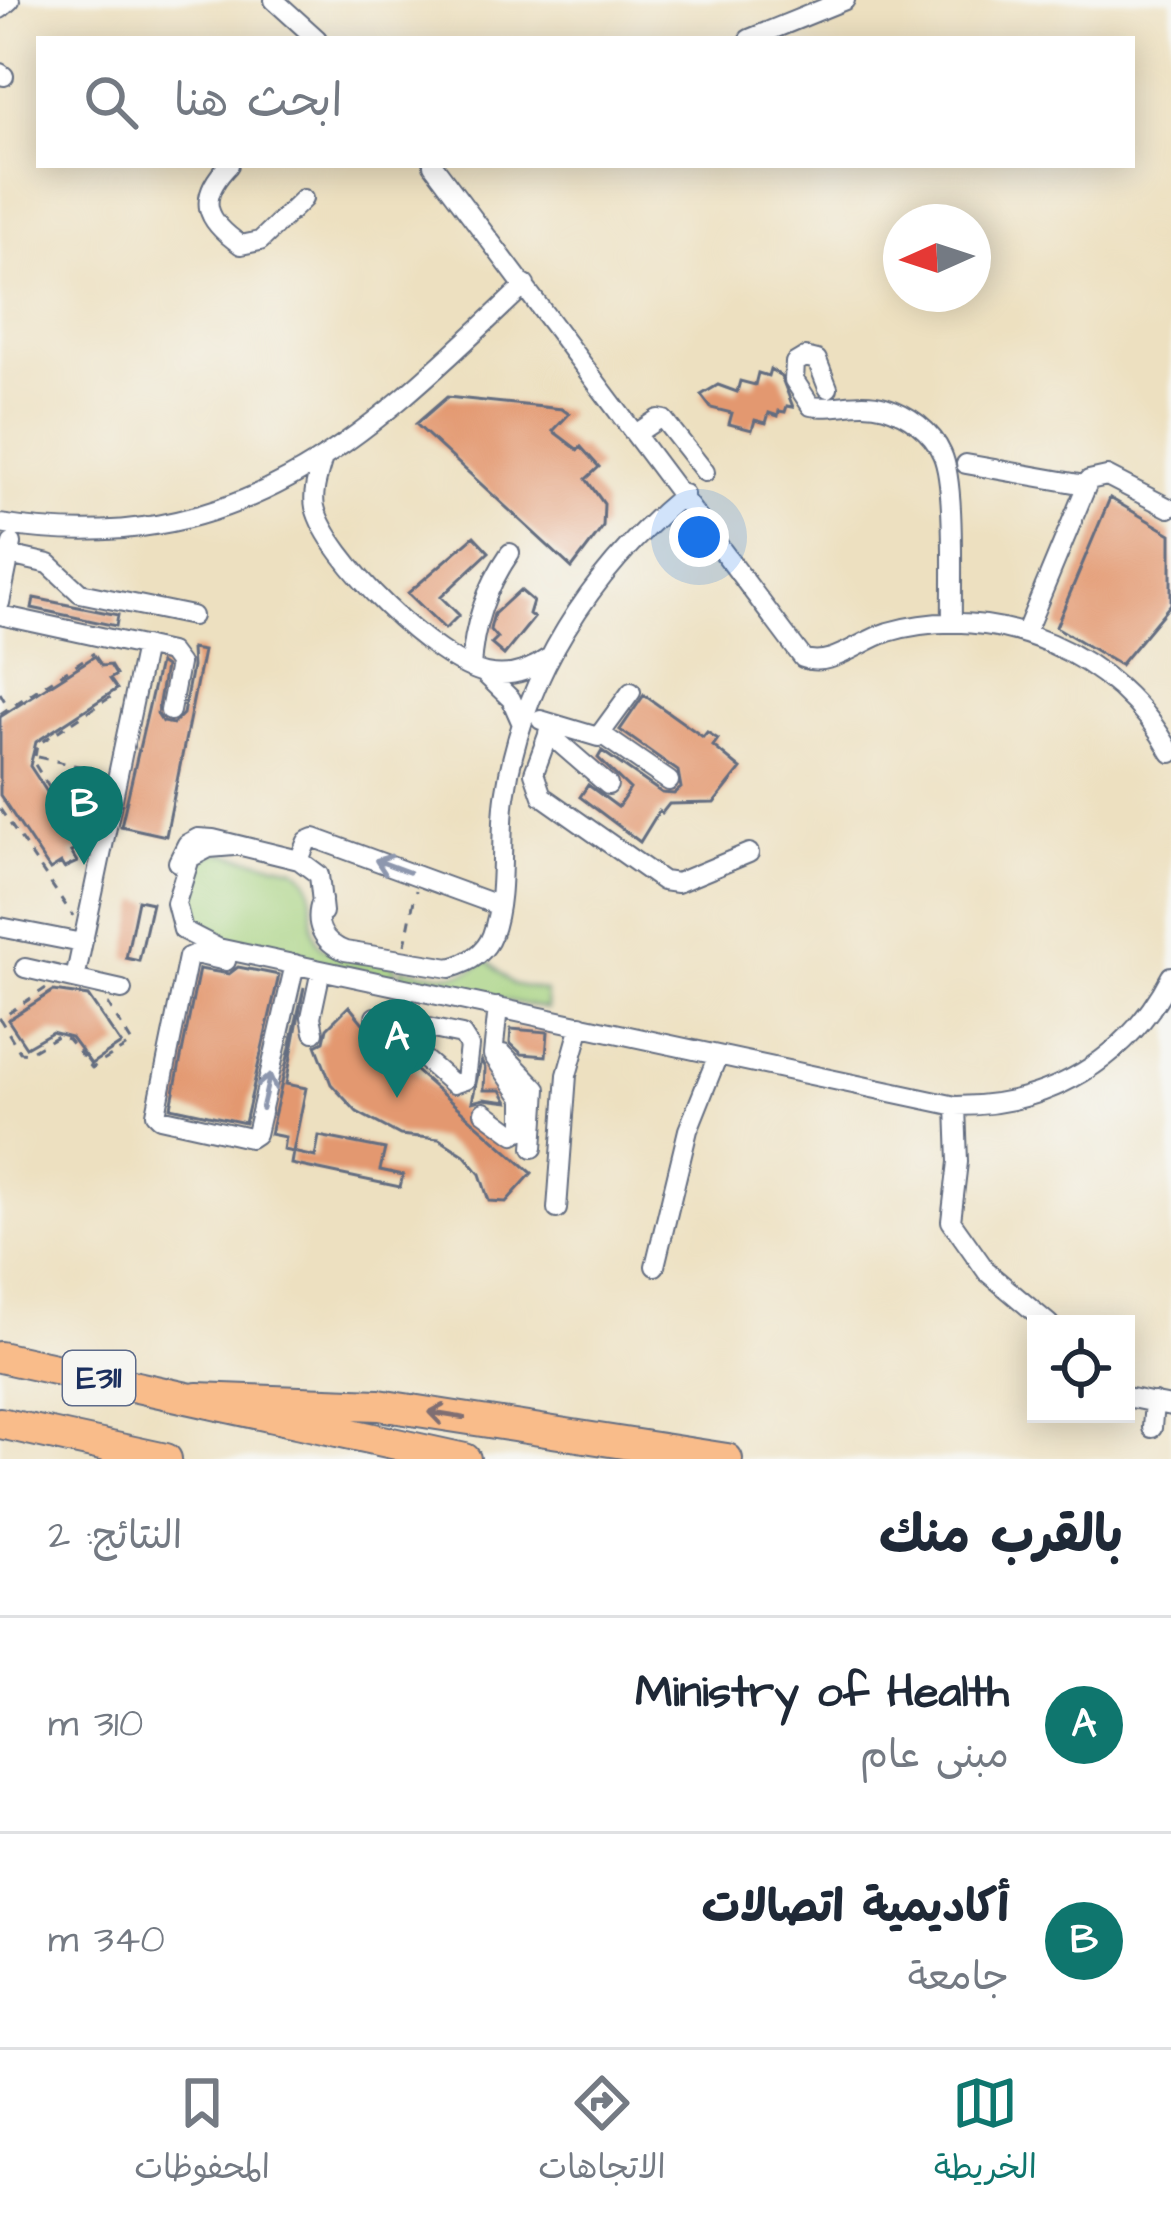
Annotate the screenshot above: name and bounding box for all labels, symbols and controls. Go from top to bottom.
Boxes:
search box [36,36,1135,168]
icon: search [78,69,144,135]
text: ابحث هنا [174,71,342,133]
north arrow [883,204,991,312]
your location [669,507,729,567]
pin: B [45,766,123,865]
one-way arrow [375,854,412,876]
pin: A [358,999,436,1098]
one-way arrow [256,1072,279,1110]
map controls [1027,1315,1135,1423]
button: locate [1027,1315,1135,1423]
road number: E311 [63,1351,135,1405]
one-way arrow [427,1402,466,1425]
text: بالقرب منك [879,1501,1123,1572]
text: النتائج: 2 [48,1510,182,1564]
text: Ministry of Health [635,1662,1009,1724]
text: 310 m [48,1698,143,1752]
text: A [1072,1698,1097,1752]
text: مبنى عام [860,1729,1009,1783]
text: أكاديمية اتصالات [701,1877,1009,1939]
text: 340 m [48,1914,165,1968]
text: B [1070,1914,1098,1968]
text: جامعة [908,1951,1009,2005]
tab: المحفوظات [134,2070,270,2196]
tab: الاتجاهات [538,2070,666,2196]
tab: الخريطة [934,2070,1037,2196]

